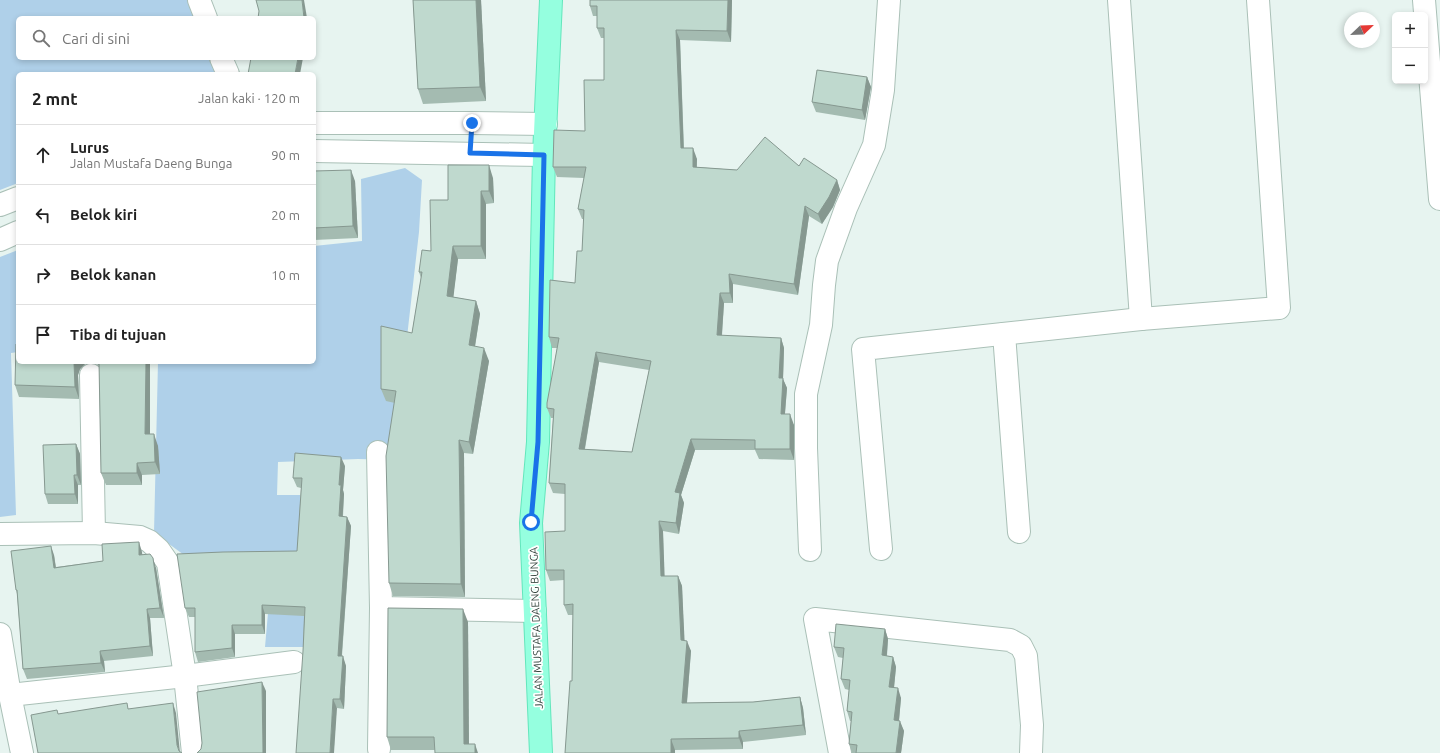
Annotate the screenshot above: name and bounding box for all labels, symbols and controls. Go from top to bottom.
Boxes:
north arrow [1344,12,1380,48]
map controls [1392,12,1428,84]
button: + [1392,12,1428,48]
search box [16,16,316,60]
icon: search [30,27,52,49]
text: Cari di sini [62,30,130,47]
button: − [1392,48,1428,84]
text: 2 mnt [32,89,78,108]
text: Jalan kaki · 120 m [198,91,300,105]
route end [463,114,481,132]
text: Lurus [70,139,109,156]
icon: ahead [32,144,54,166]
text: 90 m [271,148,300,162]
text: Jalan Mustafa Daeng Bunga [70,156,233,170]
icon: left [32,204,54,226]
text: Belok kiri [70,206,137,223]
text: 20 m [271,208,300,222]
icon: right [32,264,54,286]
text: Belok kanan [70,266,156,283]
text: 10 m [271,268,300,282]
icon: arrive [32,324,54,346]
text: Tiba di tujuan [70,326,166,343]
route start [522,513,540,531]
street label: JALAN MUSTAFA DAENG BUNGA [527,546,545,709]

